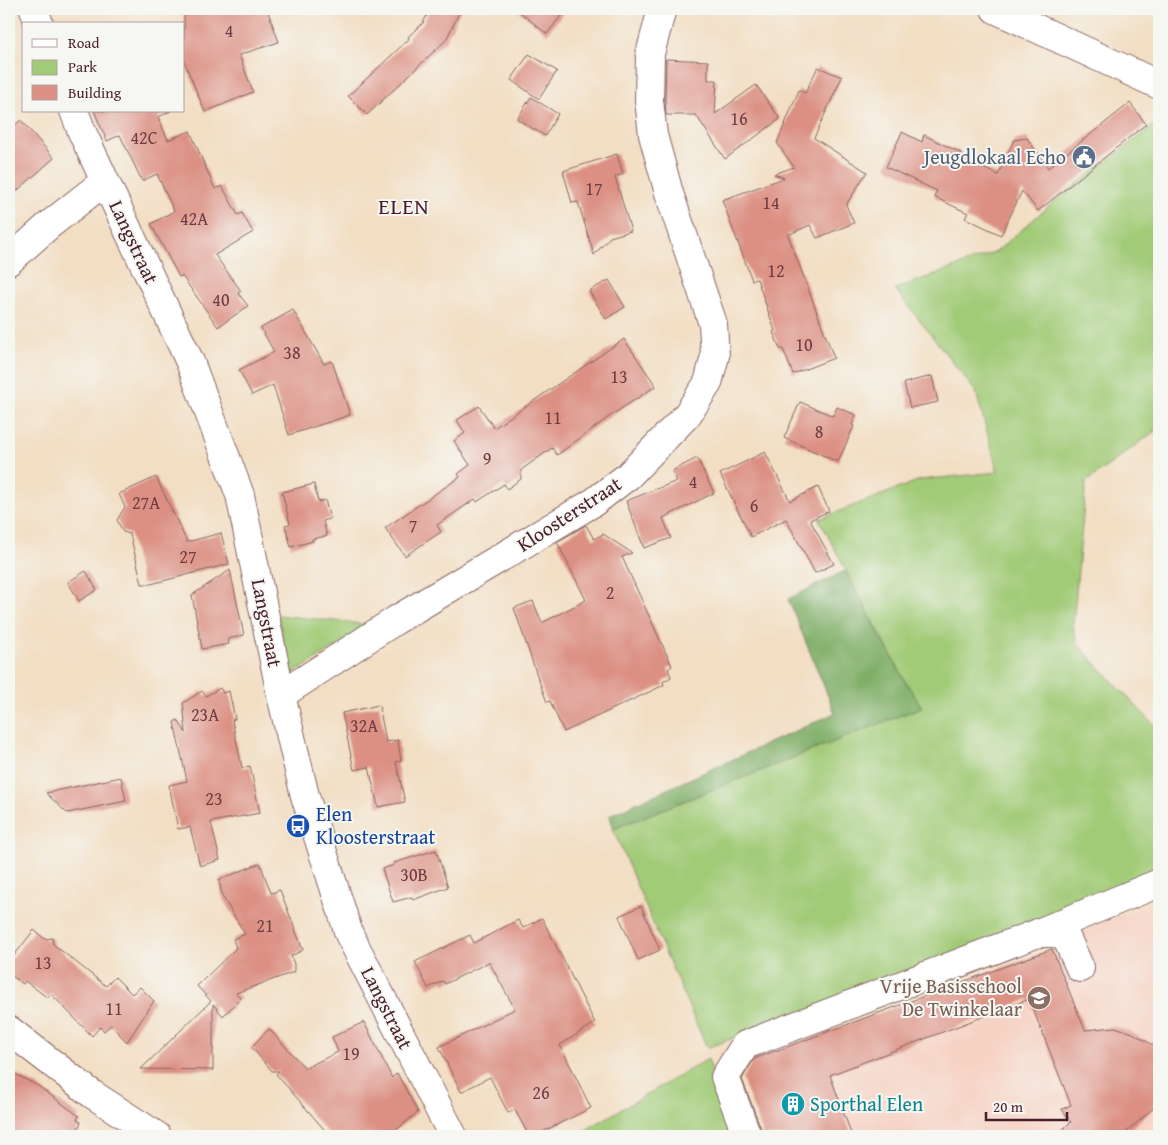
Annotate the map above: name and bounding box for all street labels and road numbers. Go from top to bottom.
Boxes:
street label: Langstraat [102,195,166,288]
street label: Kloosterstraat [511,469,627,558]
street label: Langstraat [245,576,290,670]
street label: Langstraat [354,961,421,1054]

